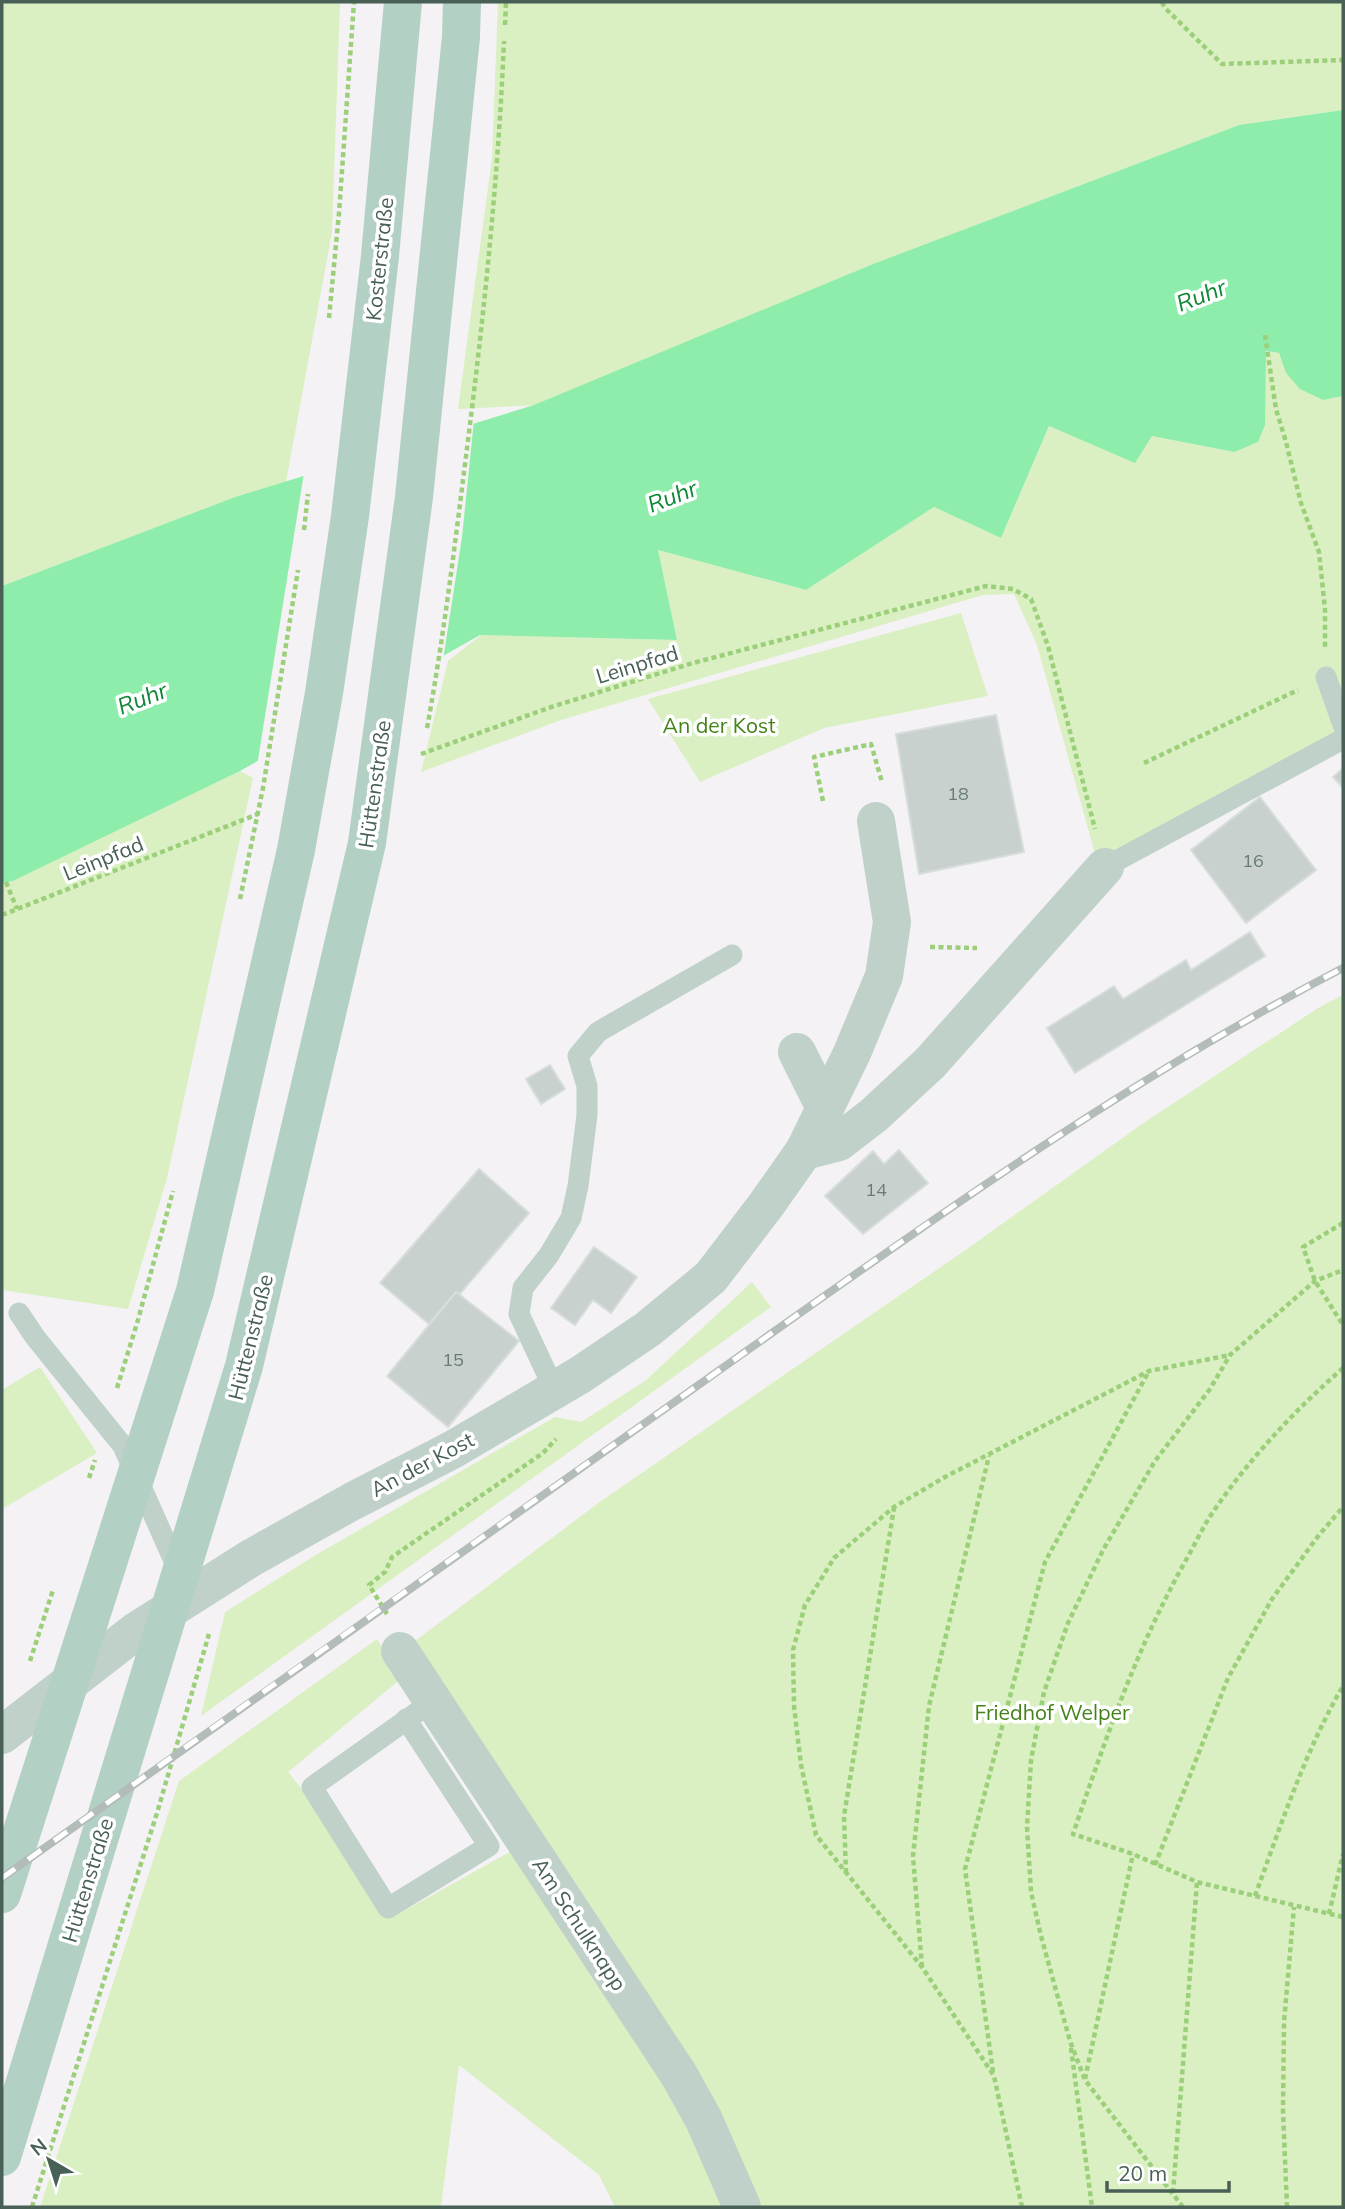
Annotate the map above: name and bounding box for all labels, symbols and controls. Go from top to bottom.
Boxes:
street label: Kosterstraße [360,196,398,322]
water label: Ruhr [1172,272,1232,318]
water label: Ruhr [643,473,703,519]
street label: Leinpfad [593,639,681,689]
water label: Ruhr [113,675,173,721]
park label: An der Kost [662,712,776,738]
street label: Hüttenstraße [352,718,396,850]
house number: 18 [947,782,969,805]
street label: Leinpfad [59,830,147,886]
house number: 16 [1242,849,1264,872]
house number: 14 [865,1178,887,1201]
street label: Hüttenstraße [222,1271,278,1403]
house number: 15 [442,1348,464,1371]
street label: An der Kost [366,1426,478,1502]
park label: Friedhof Welper [974,1699,1130,1725]
street label: Hüttenstraße [56,1815,118,1945]
street label: Am Schulknapp [527,1853,633,1995]
north arrow [14,2125,84,2195]
text: N [25,2133,51,2161]
scale bar [1107,2150,1230,2194]
text: 20 m [1118,2160,1167,2186]

